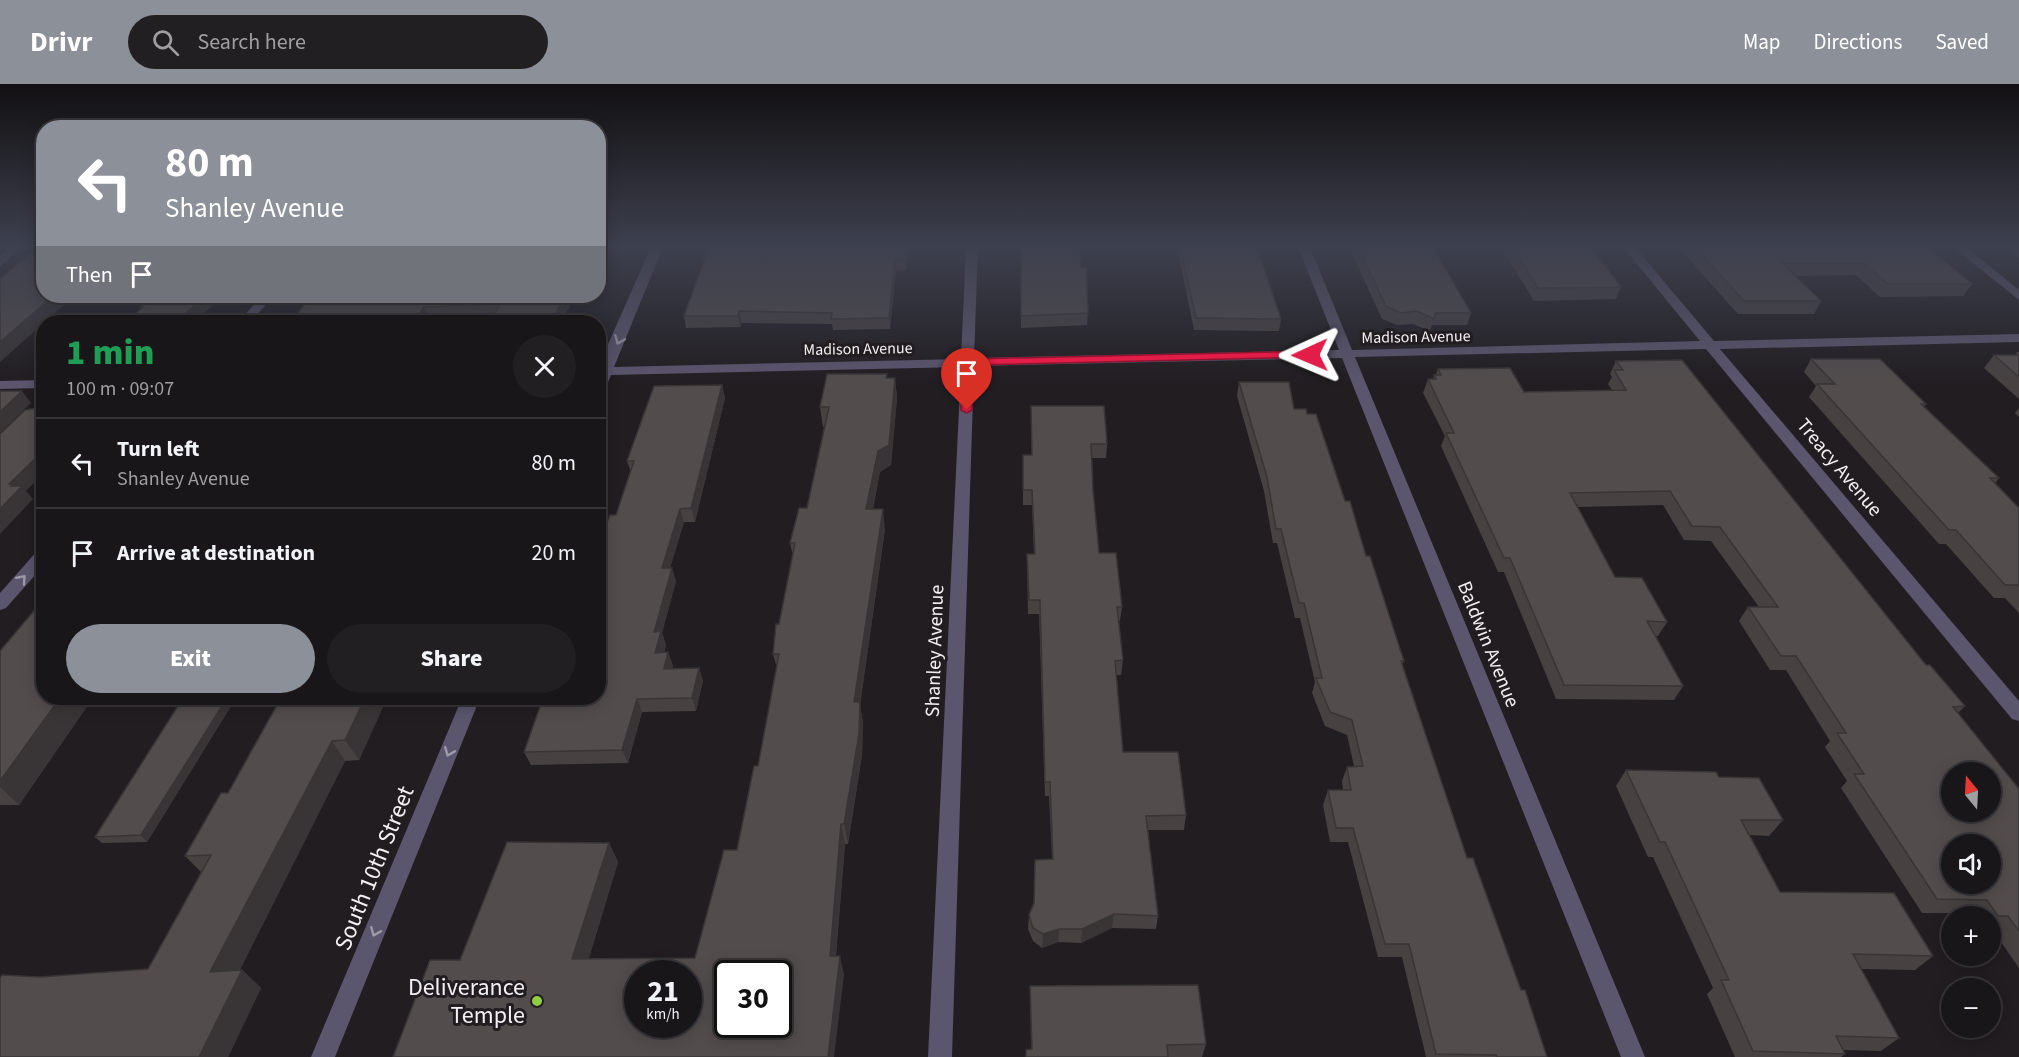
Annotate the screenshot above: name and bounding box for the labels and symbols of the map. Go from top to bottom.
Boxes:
position arrow [1278,323,1342,387]
street label: Madison Avenue [1361,325,1471,349]
one-way arrow [614,334,626,345]
street label: Madison Avenue [803,337,913,361]
pin [941,348,992,410]
street label: Treacy Avenue [1790,412,1889,523]
one-way arrow [15,575,26,586]
street label: Baldwin Avenue [1450,577,1526,712]
street label: Shanley Avenue [919,584,951,718]
one-way arrow [444,745,456,756]
north arrow [1941,762,2001,822]
street label: South 10th Street [325,781,423,956]
one-way arrow [370,926,382,937]
speed limit sign: 30 [714,960,792,1038]
place label: Deliverance Temple [408,970,525,1033]
marker: Deliverance Temple [530,994,544,1008]

